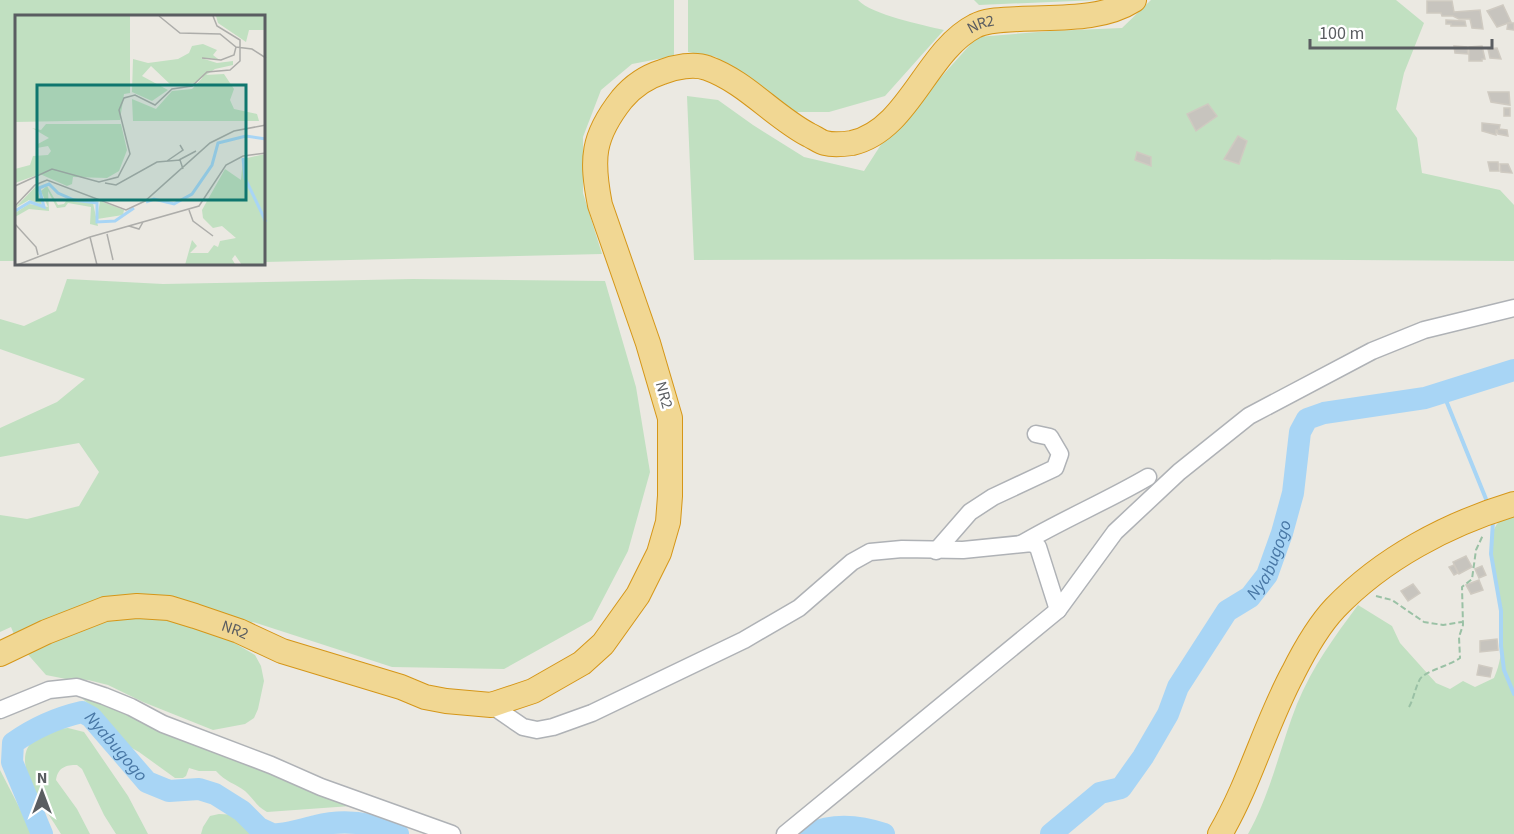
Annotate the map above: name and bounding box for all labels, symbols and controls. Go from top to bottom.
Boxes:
street label: NR2 [963,10,996,39]
scale bar [1310,12,1492,50]
inset map [15,15,266,266]
text: 100 m [1319,21,1364,46]
street label: NR2 [650,379,678,411]
water label: Nyabugogo [1240,517,1297,605]
street label: NR2 [218,615,252,645]
water label: Nyabugogo [79,706,154,787]
north arrow [12,762,72,822]
text: N [37,767,47,789]

